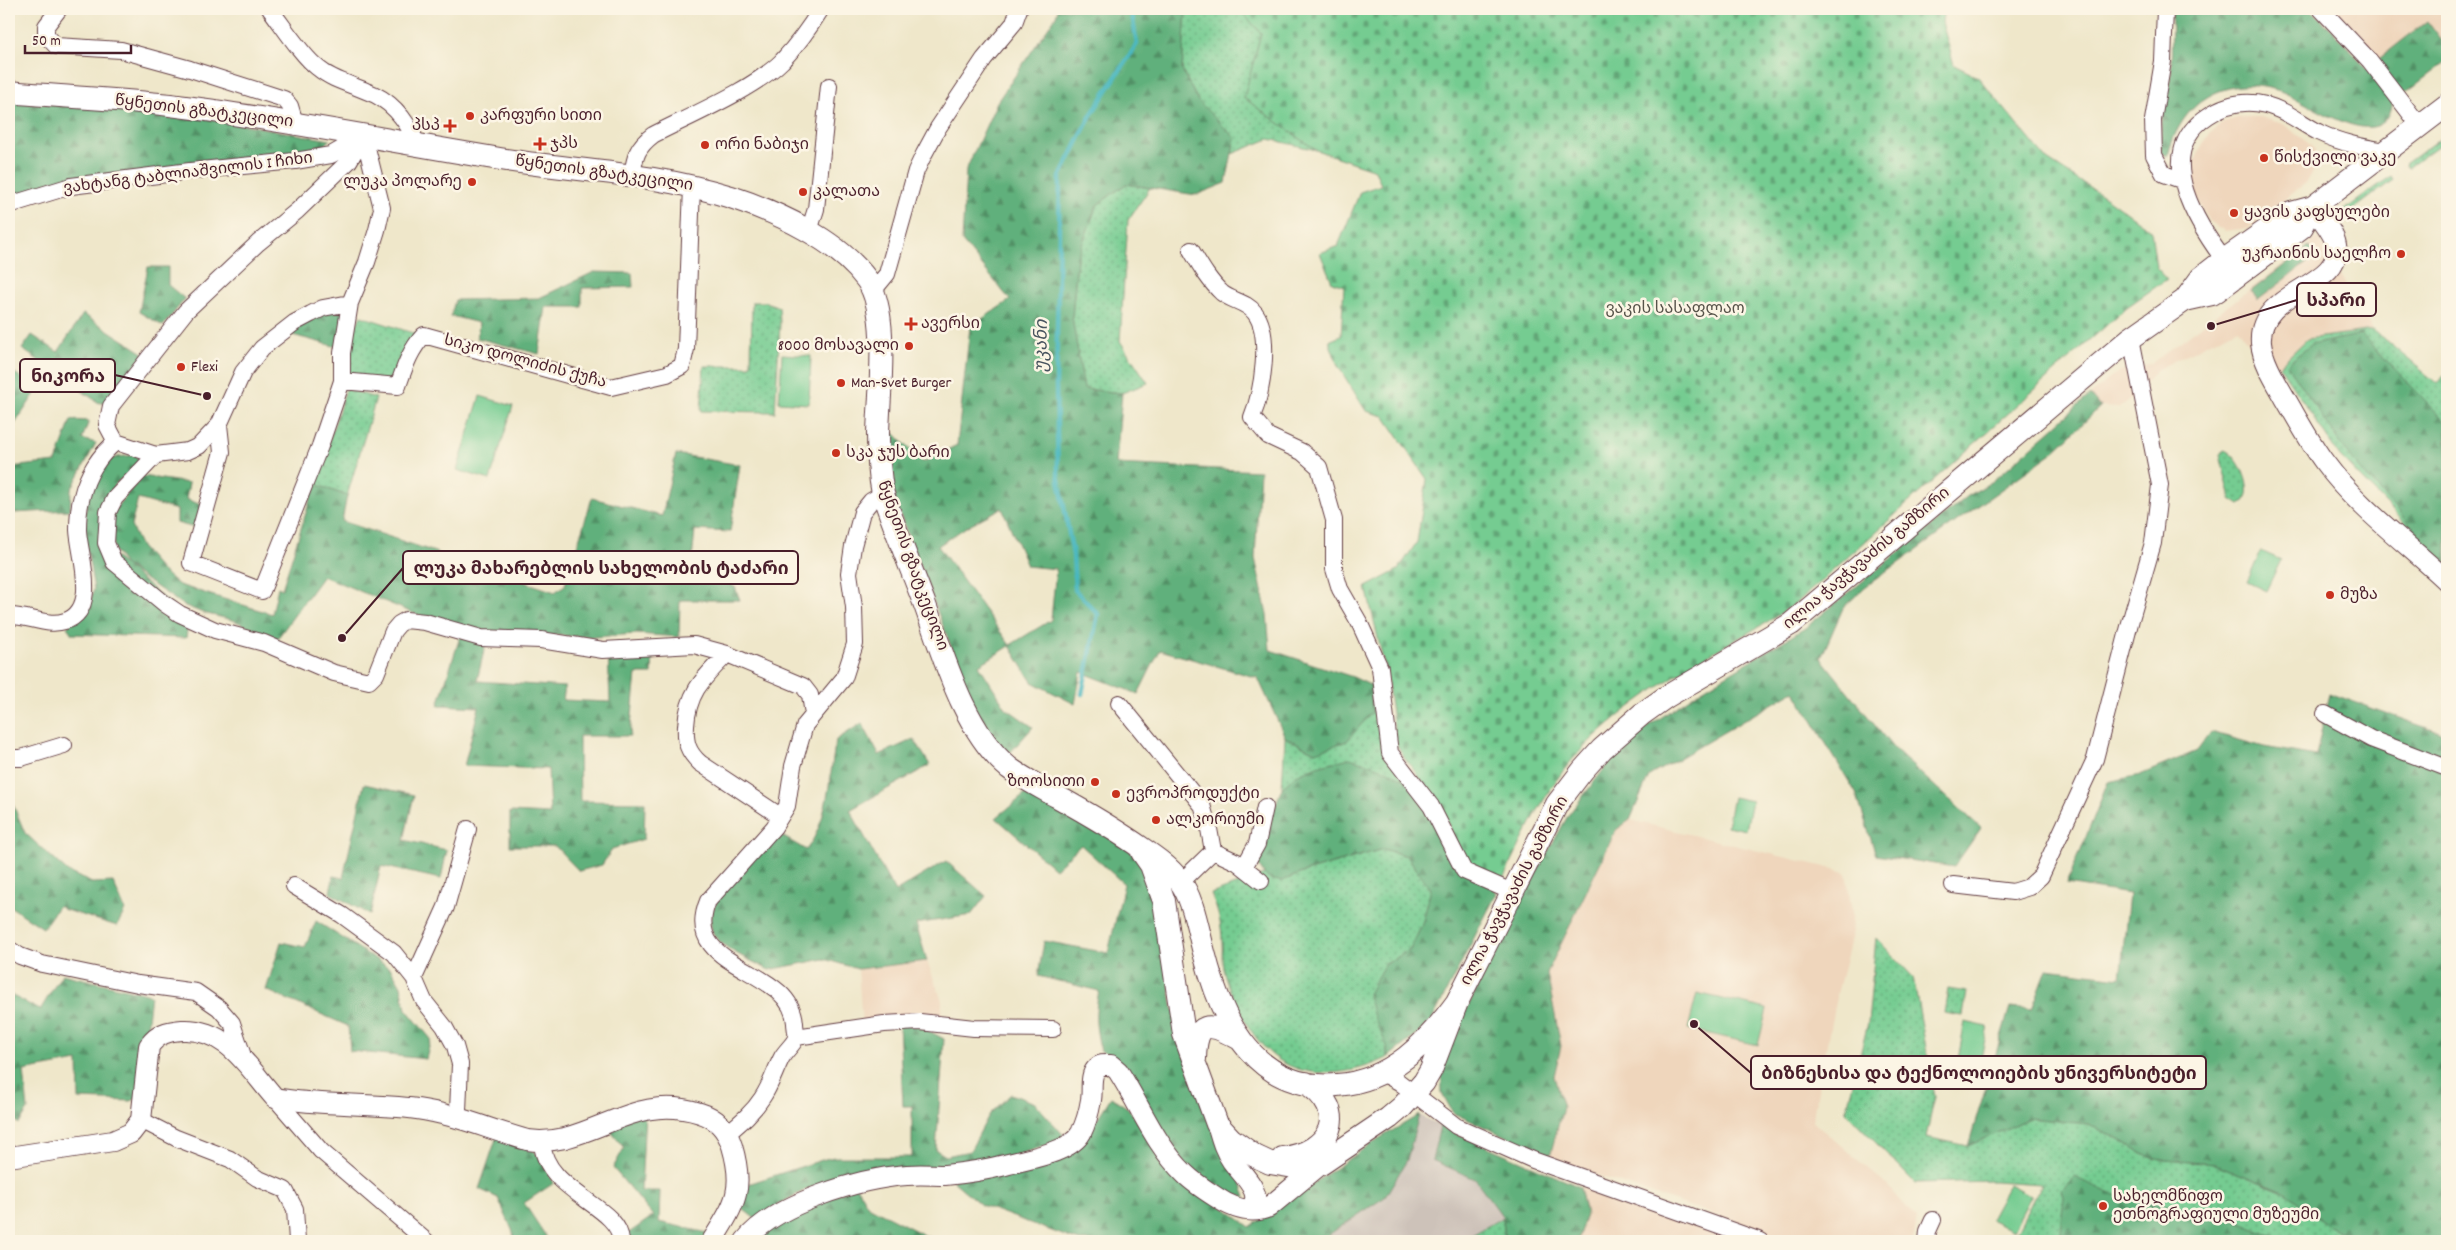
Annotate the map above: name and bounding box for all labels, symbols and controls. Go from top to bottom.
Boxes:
scale bar [25,22,131,54]
text: 50 m [32,31,61,53]
street label: წყნეთის გზატკეცილი [114,90,294,134]
place label: კარფური სითი [480,105,602,128]
marker: კარფური სითი [464,110,476,122]
place label: პსპ [412,115,440,138]
marker: პსპ [444,120,456,132]
place label: ჯპს [550,133,578,156]
place label: ორი ნაბიჯი [715,134,809,157]
marker: ჯპს [534,138,546,150]
marker: ორი ნაბიჯი [699,139,711,151]
street label: ვახტანგ ტაბლიაშვილის I ჩიხი [62,147,314,201]
place label: წისქვილი ვაკე [2274,147,2396,170]
street label: წყნეთის გზატკეცილი [514,150,694,198]
marker: წისქვილი ვაკე [2258,152,2270,164]
place label: ლუკა პოლარე [343,171,462,194]
marker: ლუკა პოლარე [466,176,478,188]
place label: კალათა [813,181,880,204]
marker: კალათა [797,186,809,198]
place label: ყავის კაფსულები [2244,202,2390,225]
marker: ყავის კაფსულები [2228,207,2240,219]
place label: უკრაინის საელჩო [2242,243,2391,266]
marker: უკრაინის საელჩო [2395,248,2407,260]
callout: სპარი [2297,283,2376,316]
text: სპარი [2306,290,2366,315]
park label: ვაკის სასაფლაო [1605,298,1745,321]
place label: ავერსი [921,313,980,336]
marker: ავერსი [905,318,917,330]
water label: უკანი [1030,319,1056,372]
street label: სიკო დოლიძის ქუჩა [441,329,609,395]
place label: 8000 მოსავალი [778,335,899,358]
marker: 8000 მოსავალი [903,340,915,352]
place label: Flexi [191,356,218,379]
callout: ნიკორა [20,359,115,392]
marker: Flexi [175,361,187,373]
text: ნიკორა [31,366,105,391]
place label: Man-Svet Burger [851,372,952,395]
marker: Man-Svet Burger [835,377,847,389]
place label: სკა ჯუს ბარი [846,442,950,465]
marker: სკა ჯუს ბარი [830,447,842,459]
street label: წყნეთის გზატკეცილი [871,478,953,654]
street label: ილია ჭავჭავაძის გამზირი [1779,482,1955,636]
callout: ლუკა მახარებლის სახელობის ტაძარი [403,551,798,584]
text: ლუკა მახარებლის სახელობის ტაძარი [413,558,789,583]
place label: მუზა [2340,584,2378,607]
marker: მუზა [2324,589,2336,601]
place label: ზოოსითი [1007,771,1085,794]
marker: ზოოსითი [1089,776,1101,788]
place label: ევროპროდუქტი [1126,783,1260,806]
marker: ევროპროდუქტი [1110,788,1122,800]
street label: ილია ჭავჭავაძის გამზირი [1455,792,1575,990]
place label: ალკორიუმი [1166,809,1265,832]
marker: ალკორიუმი [1150,814,1162,826]
callout: ბიზნესისა და ტექნოლოიების უნივერსიტეტი [1751,1056,2206,1089]
text: ბიზნესისა და ტექნოლოიების უნივერსიტეტი [1761,1063,2197,1088]
place label: სახელმწიფო ეთნოგრაფიული მუზეუმი [2113,1186,2319,1227]
marker: სახელმწიფო ეთნოგრაფიული მუზეუმი [2097,1200,2109,1212]

